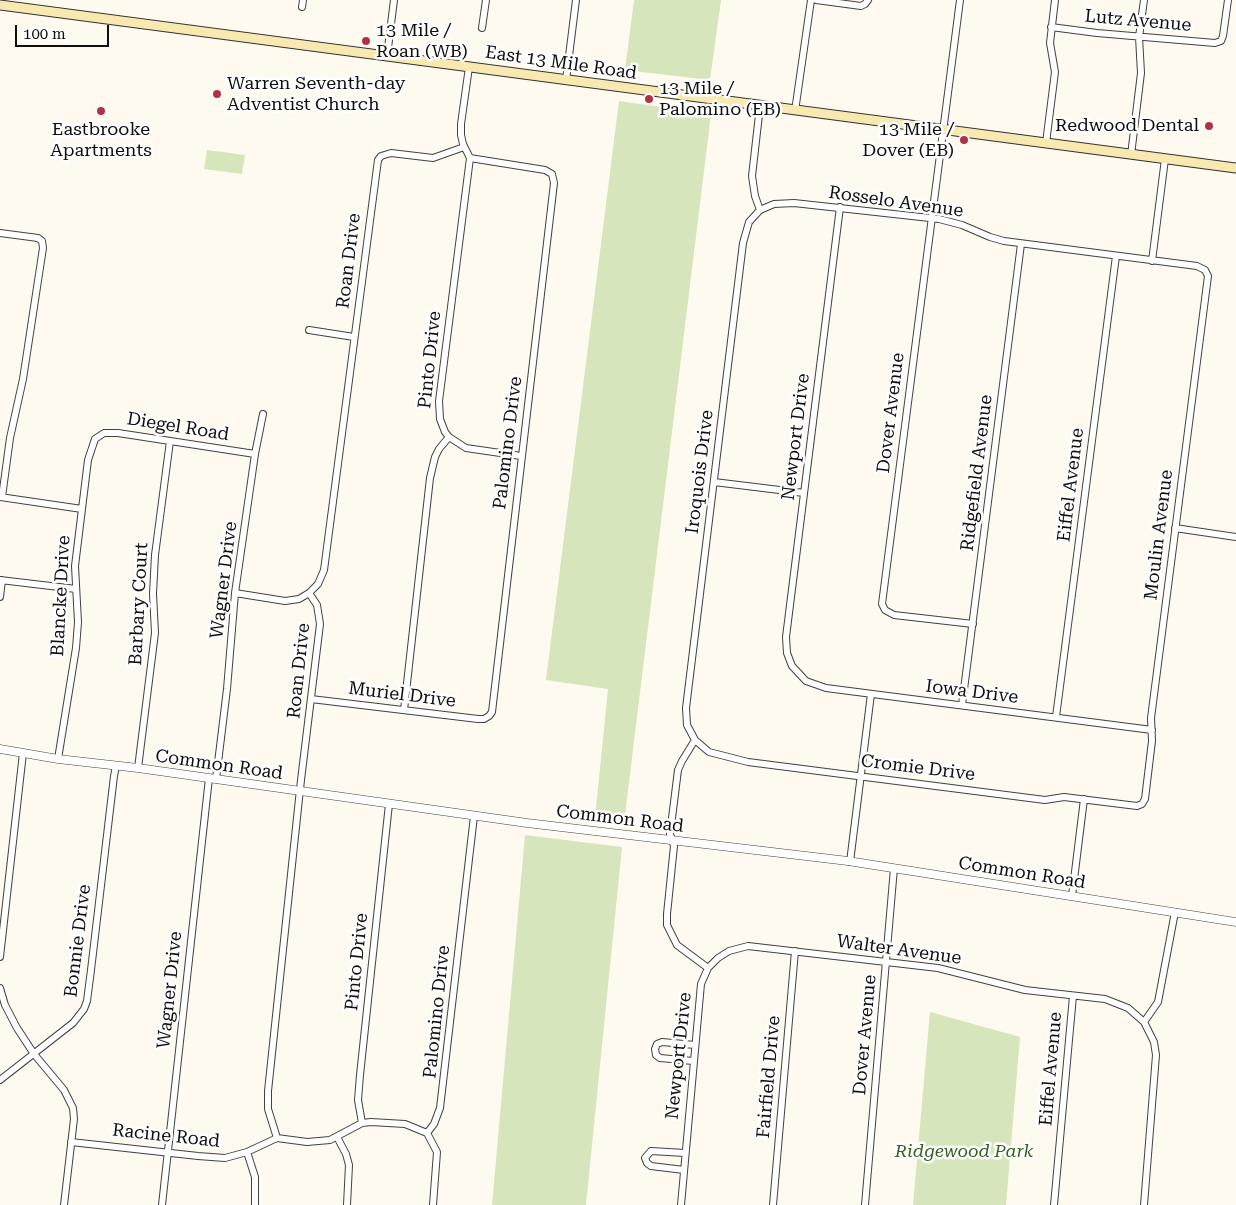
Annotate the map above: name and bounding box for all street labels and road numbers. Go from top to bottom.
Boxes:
street label: Lutz Avenue [1084,6,1192,36]
street label: East 13 Mile Road [484,42,638,84]
street label: Rosselo Avenue [827,182,965,222]
street label: Roan Drive [332,212,366,310]
street label: Pinto Drive [414,310,446,410]
street label: Dover Avenue [873,352,909,474]
street label: Newport Drive [777,372,815,502]
street label: Palomino Drive [489,375,527,511]
street label: Ridgefield Avenue [957,394,997,552]
street label: Diegel Road [125,408,231,446]
street label: Iroquois Drive [682,409,718,535]
street label: Eiffel Avenue [1053,427,1089,543]
street label: Moulin Avenue [1140,469,1178,601]
street label: Wagner Drive [206,520,242,640]
street label: Blancke Drive [47,535,75,657]
street label: Barbary Court [125,542,153,666]
street label: Roan Drive [283,622,315,720]
street label: Iowa Drive [924,676,1020,708]
street label: Muriel Drive [347,678,457,712]
street label: Common Road [154,745,284,785]
street label: Cromie Drive [860,750,976,786]
street label: Common Road [555,800,685,838]
street label: Common Road [957,852,1087,894]
street label: Bonnie Drive [60,883,96,999]
street label: Pinto Drive [341,912,373,1012]
street label: Wagner Drive [153,930,187,1050]
street label: Walter Avenue [835,931,963,969]
street label: Palomino Drive [419,944,455,1080]
street label: Dover Avenue [849,974,881,1096]
street label: Newport Drive [662,991,696,1121]
street label: Eiffel Avenue [1035,1011,1067,1127]
street label: Fairfield Drive [753,1015,785,1139]
street label: Racine Road [111,1120,221,1152]

